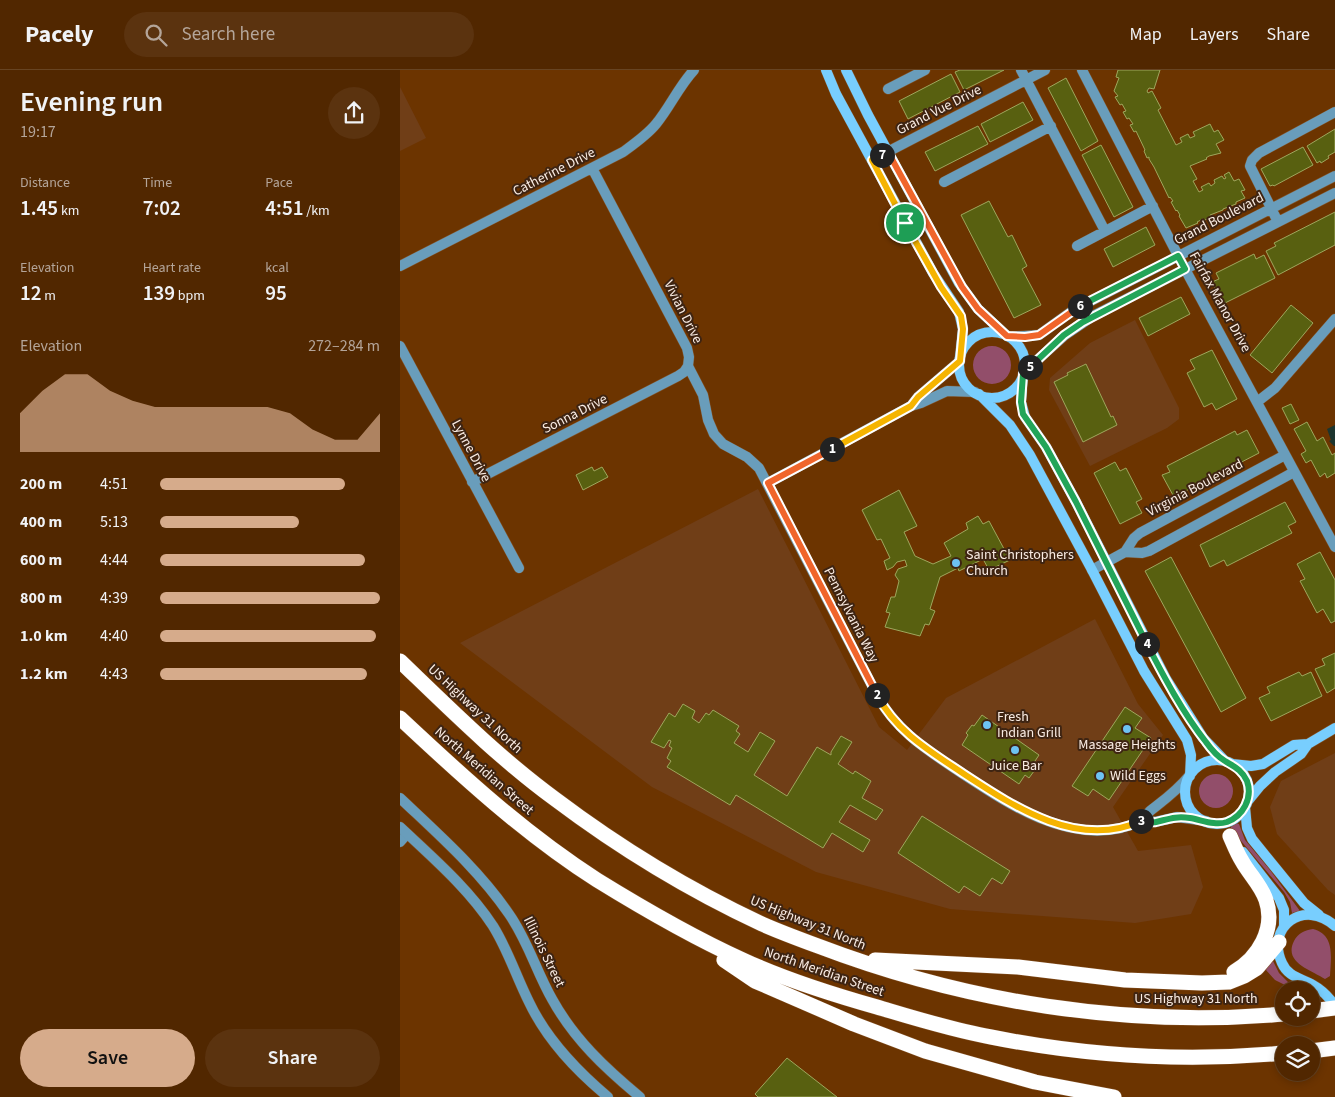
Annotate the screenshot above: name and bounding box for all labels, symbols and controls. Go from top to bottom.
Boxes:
search box [124,12,474,57]
text: Pacely [25,17,94,52]
icon: search [142,21,170,49]
text: Search here [182,21,275,48]
text: Map [1130,22,1162,47]
text: Layers [1190,22,1239,47]
text: Share [1267,22,1310,47]
street label: Grand Vue Drive [893,80,985,140]
text: Evening run [20,82,163,122]
button: share [328,87,380,139]
text: 19:17 [20,121,56,143]
pin: 7 [870,142,894,168]
street label: Catherine Drive [509,143,599,201]
text: 7 [879,145,886,165]
text: Distance [20,173,70,193]
text: Time [143,173,172,193]
text: Pace [265,173,293,193]
street label: Grand Boulevard [1171,188,1267,250]
text: 1.45 [20,193,58,223]
text: 7:02 [143,193,181,223]
text: 4:51 [265,193,303,223]
text: km [58,201,79,221]
text: /km [303,201,330,221]
pin [884,202,926,244]
icon: arrive [891,209,919,237]
street label: Fairfax Manor Drive [1184,248,1256,356]
text: Elevation [20,258,75,278]
text: Heart rate [143,258,201,278]
text: kcal [265,258,289,278]
street label: Vivian Drive [659,277,707,347]
text: 12 [20,278,42,308]
text: 139 [143,278,175,308]
text: 95 [265,278,287,308]
text: m [42,286,56,306]
text: bpm [175,286,205,306]
pin: 6 [1068,294,1092,318]
text: 6 [1077,296,1084,316]
text: Elevation [20,335,82,357]
text: 272–284 m [308,335,380,357]
pin: 5 [1018,354,1042,380]
text: 5 [1027,357,1034,377]
street label: Sonna Drive [539,389,611,439]
street label: Lynne Drive [446,416,496,486]
pin: 1 [820,436,844,462]
text: 1 [829,439,836,459]
street label: Virginia Boulevard [1143,454,1247,522]
text: 200 m [20,473,62,495]
text: 4:51 [100,473,128,495]
text: 400 m [20,511,62,533]
text: 5:13 [100,511,128,533]
place label: Saint Christophers Church [966,545,1074,581]
text: 600 m [20,549,62,571]
text: 4:44 [100,549,128,571]
marker: Saint Christophers Church [950,557,962,569]
street label: Pennsylvania Way [818,564,884,666]
text: 800 m [20,587,62,609]
text: 4:39 [100,587,128,609]
text: 1.0 km [20,625,67,647]
text: 4:40 [100,625,128,647]
pin: 4 [1134,632,1160,656]
text: 4 [1144,634,1151,654]
street label: US Highway 31 North [423,660,527,758]
text: 1.2 km [20,663,67,685]
text: 4:43 [100,663,128,685]
pin: 2 [864,682,890,708]
text: 2 [874,685,881,705]
place label: Fresh Indian Grill [997,707,1062,743]
marker: Fresh Indian Grill [981,719,993,731]
street label: North Meridian Street [430,722,538,820]
marker: Massage Heights [1121,723,1133,735]
place label: Massage Heights [1078,735,1176,755]
marker: Juice Bar [1009,744,1021,756]
place label: Juice Bar [988,756,1042,776]
place label: Wild Eggs [1110,766,1166,786]
marker: Wild Eggs [1094,770,1106,782]
pin: 3 [1128,808,1154,834]
text: 3 [1138,811,1145,831]
street label: US Highway 31 North [747,891,869,955]
street label: Illinois Street [518,913,570,991]
street label: North Meridian Street [761,942,887,1002]
map controls [1275,981,1320,1081]
button: locate [1275,981,1320,1026]
street label: US Highway 31 North [1134,989,1258,1009]
button: Save [20,1029,195,1087]
button: Share [205,1029,380,1087]
button: layers [1275,1036,1320,1081]

